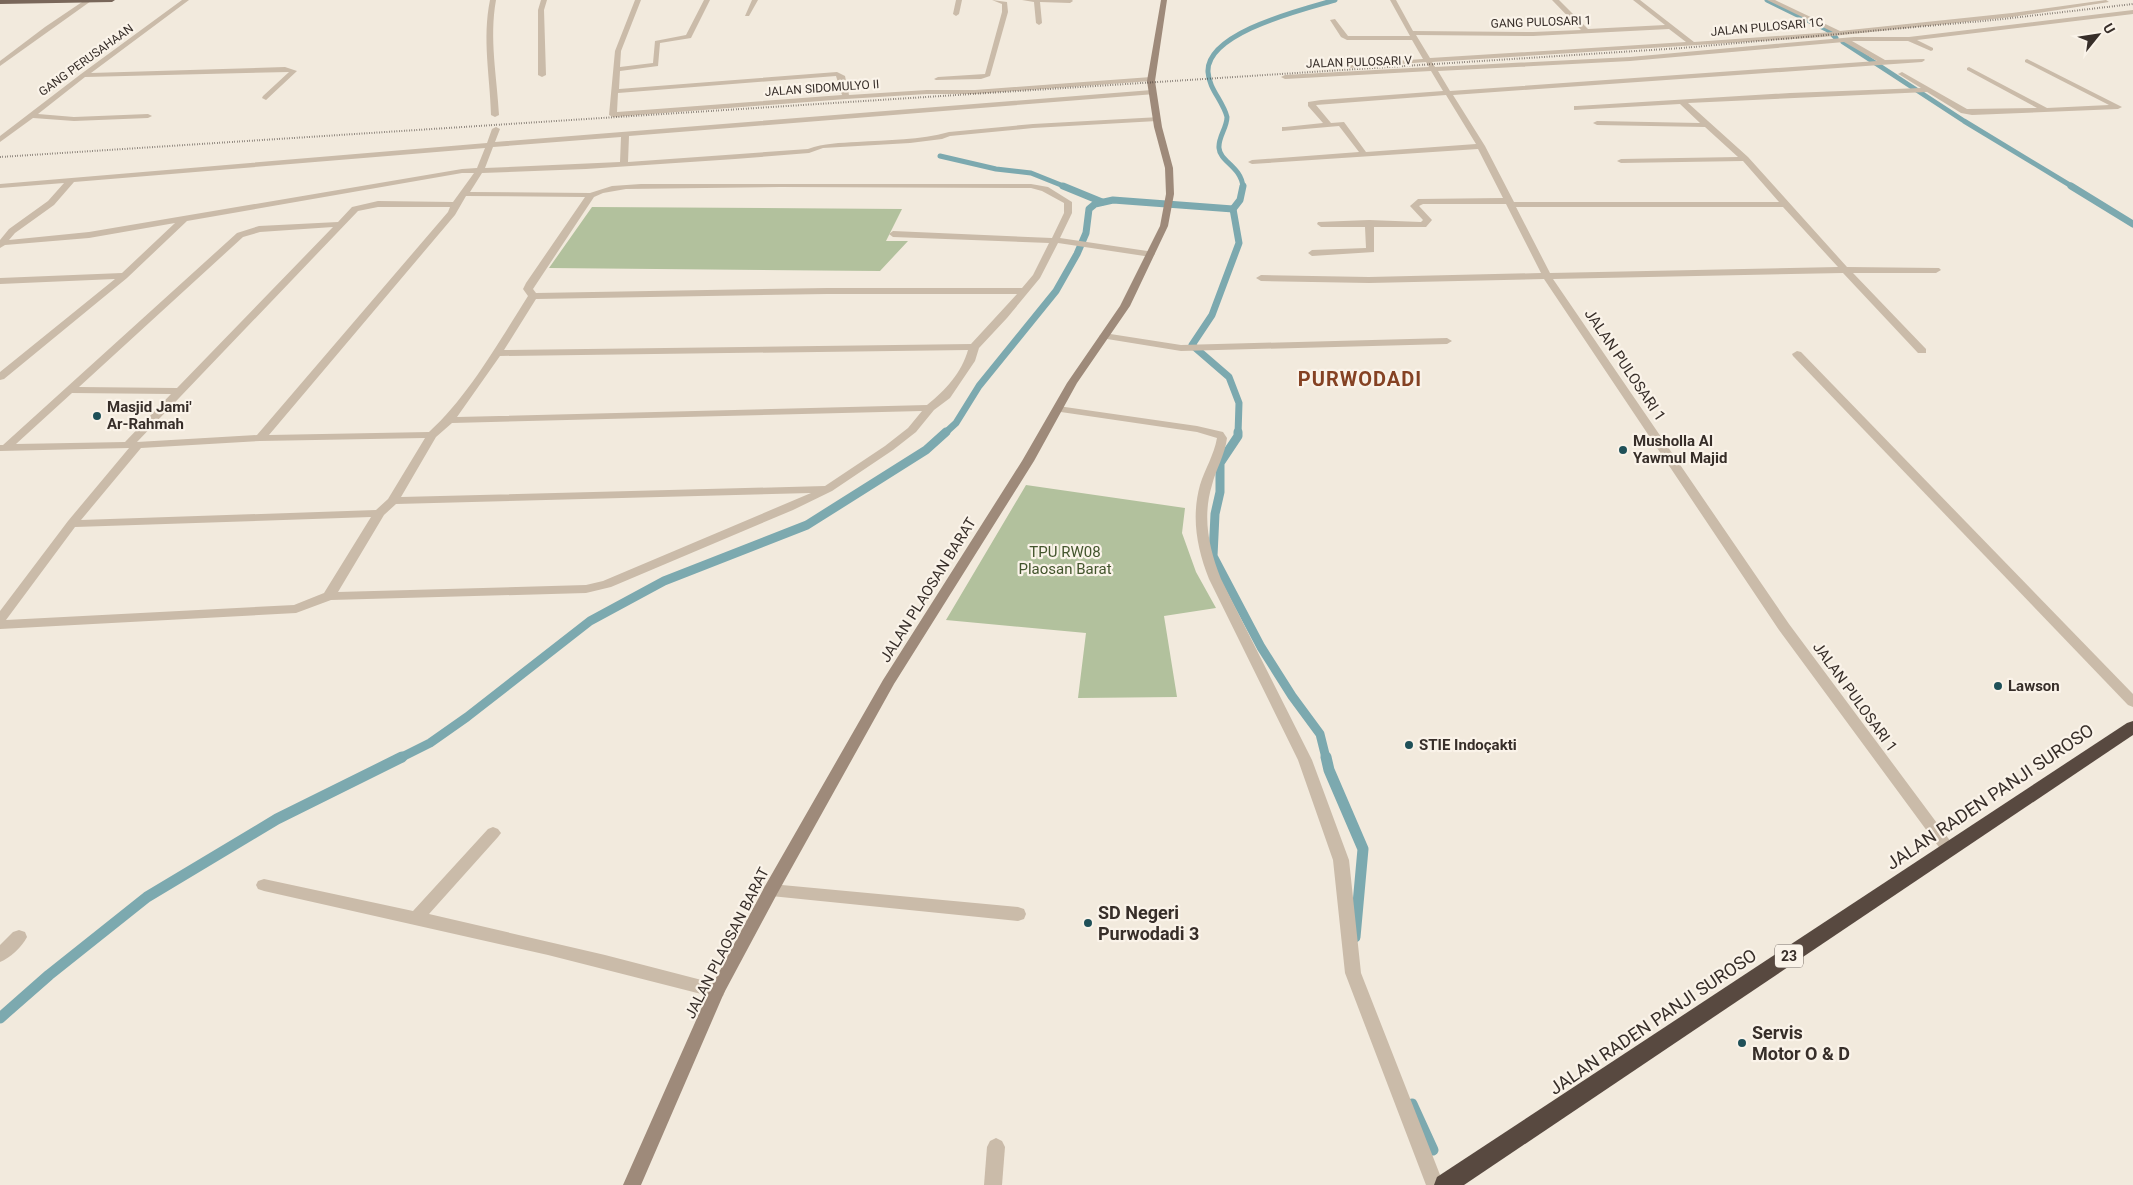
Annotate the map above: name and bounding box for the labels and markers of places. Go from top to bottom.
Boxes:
place label: Masjid Jami' Ar-Rahmah [107,398,192,433]
marker: Masjid Jami' Ar-Rahmah [91,410,103,422]
place label: Musholla Al Yawmul Majid [1633,432,1727,467]
marker: Musholla Al Yawmul Majid [1617,444,1629,456]
place label: Lawson [2008,677,2060,695]
marker: Lawson [1992,680,2004,692]
place label: STIE Indoçakti [1419,736,1517,754]
marker: STIE Indoçakti [1403,739,1415,751]
place label: SD Negeri Purwodadi 3 [1098,902,1199,944]
marker: SD Negeri Purwodadi 3 [1082,917,1094,929]
place label: Servis Motor O & D [1752,1022,1850,1064]
marker: Servis Motor O & D [1736,1037,1748,1049]

